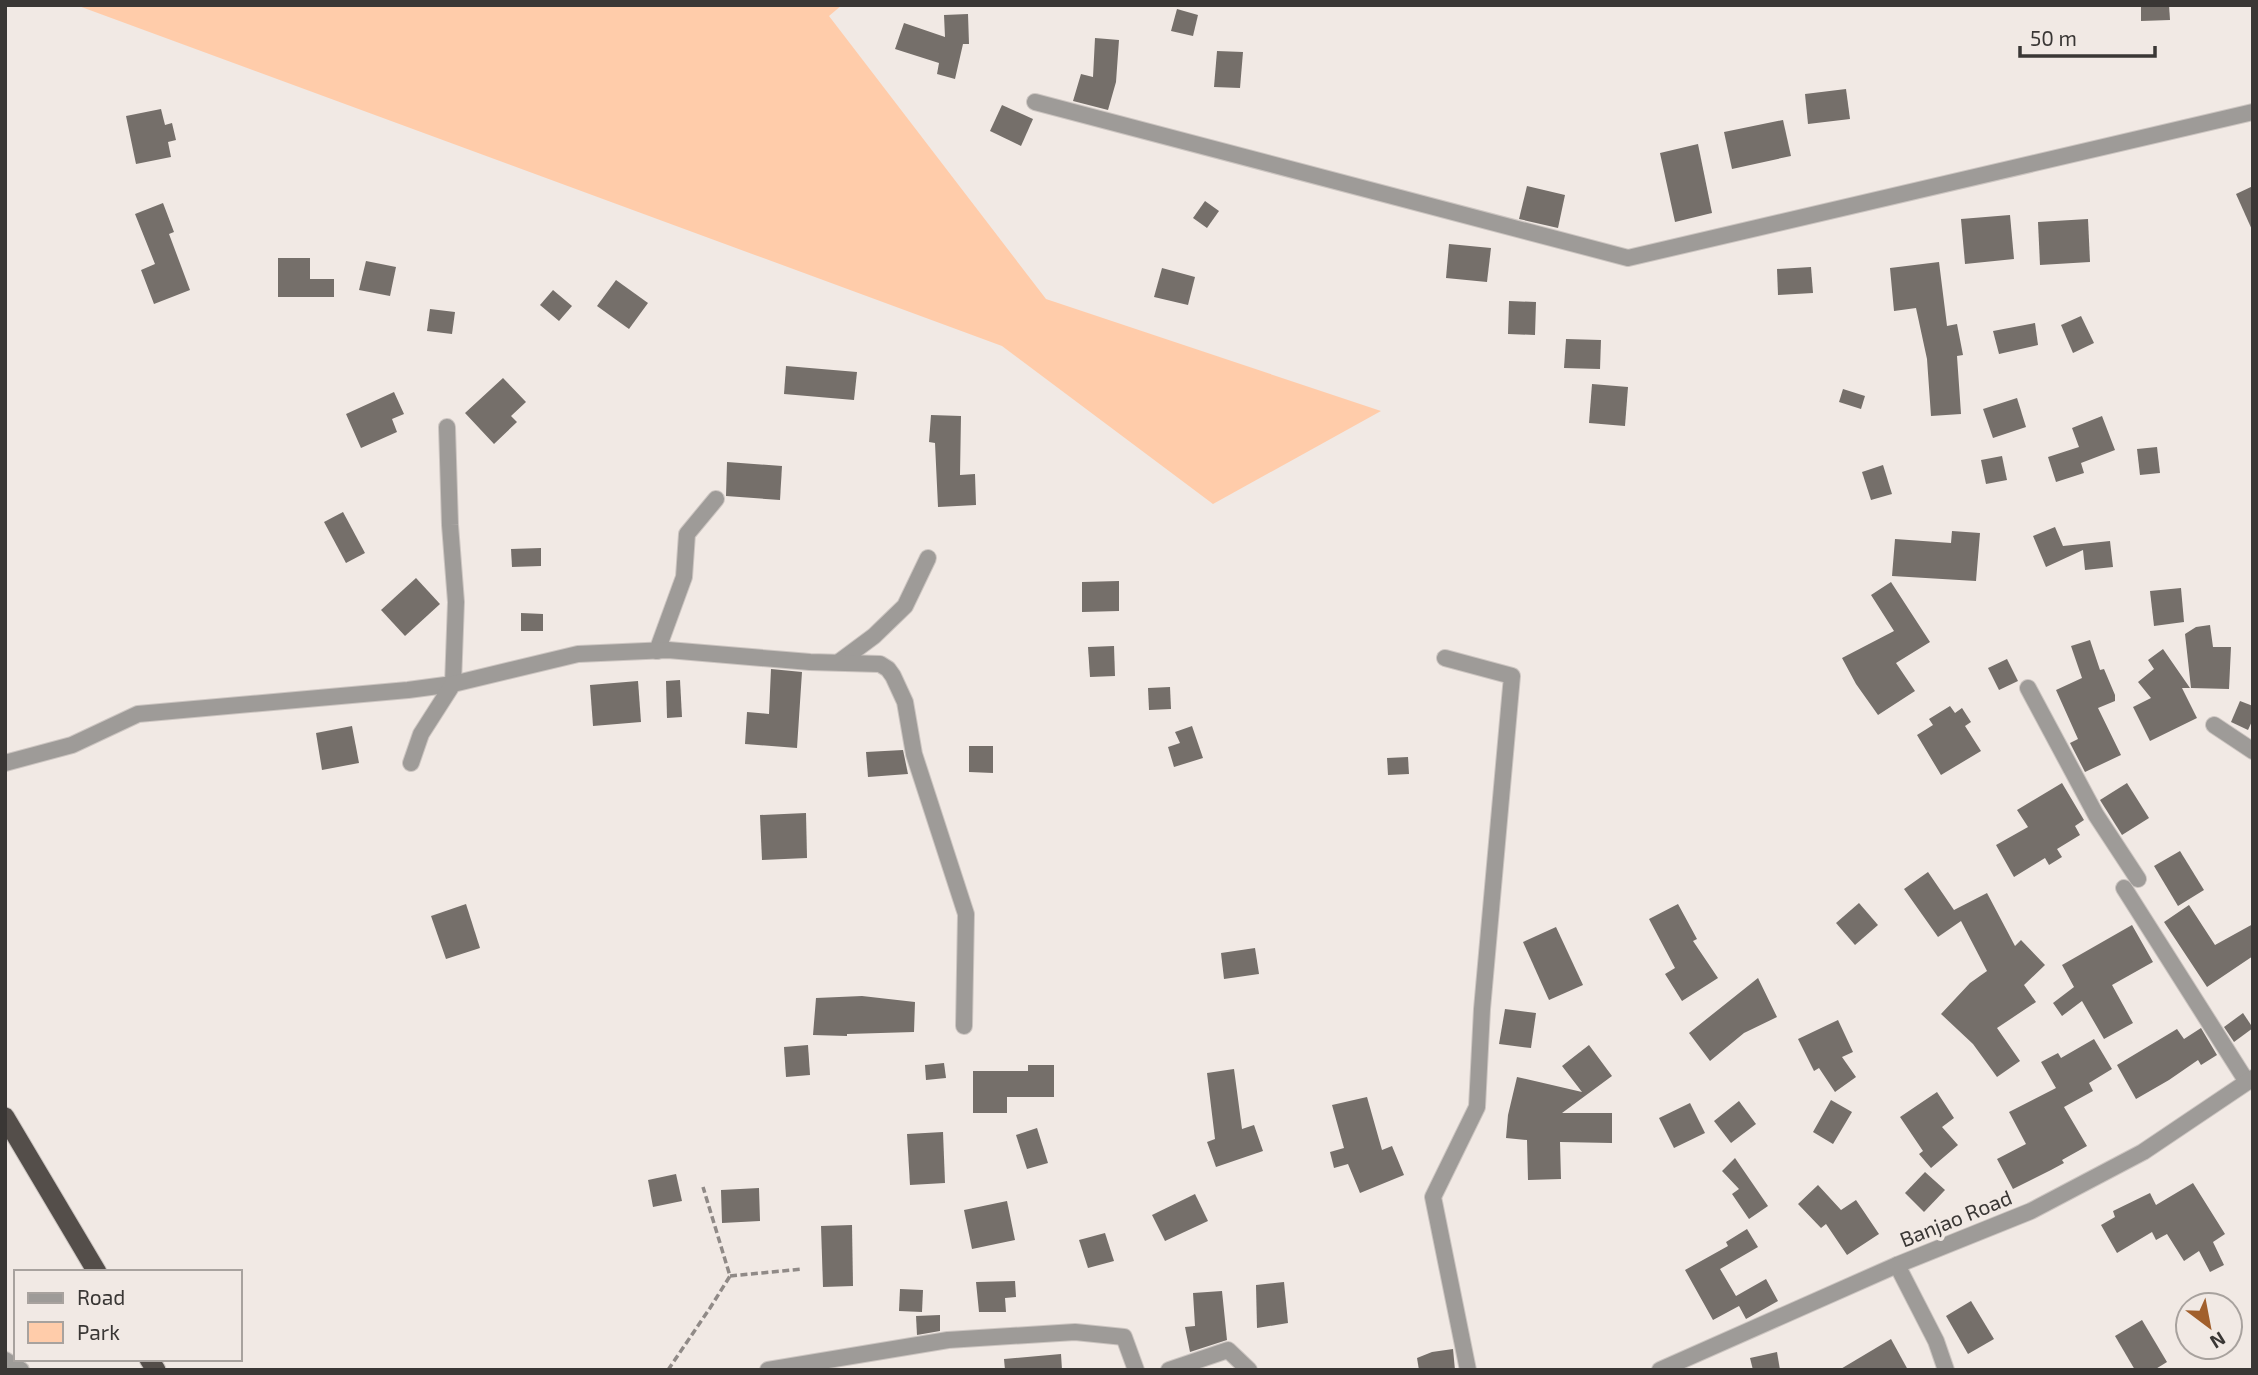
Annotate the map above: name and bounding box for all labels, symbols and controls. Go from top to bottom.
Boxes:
scale bar [2020,14,2155,58]
text: 50 m [2030,25,2077,50]
street label: Banjao Road [1896,1184,2015,1252]
legend [14,1270,242,1361]
text: Road [77,1284,125,1309]
north arrow [2174,1291,2244,1361]
text: Park [77,1319,120,1344]
text: N [2206,1327,2230,1354]

